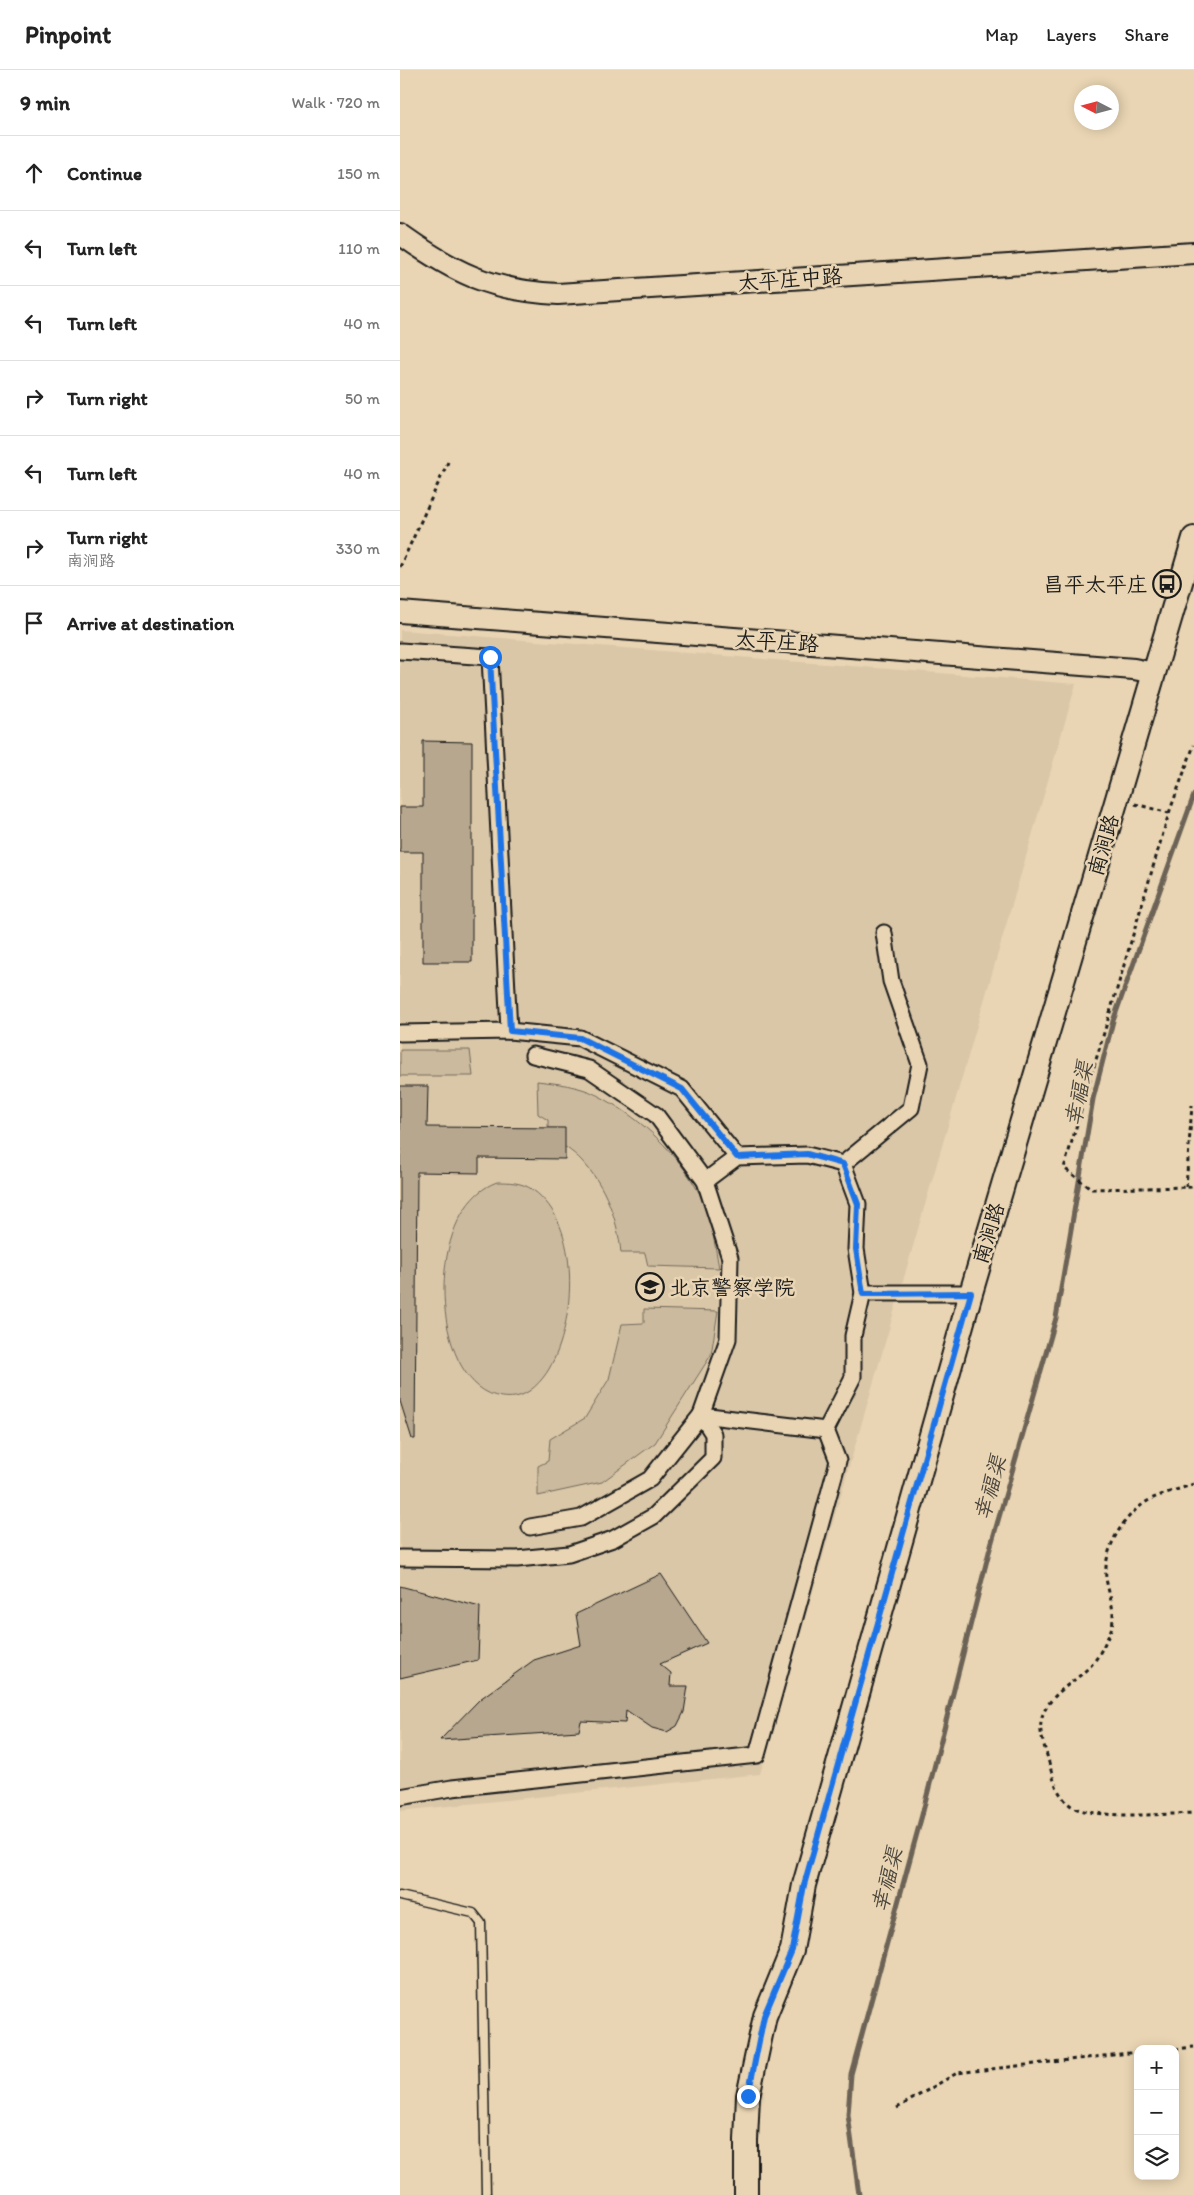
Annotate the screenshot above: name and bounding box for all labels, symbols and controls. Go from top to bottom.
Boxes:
text: Pinpoint [25,20,111,49]
text: Map [985,24,1018,46]
text: Layers [1046,24,1096,46]
text: Share [1124,24,1169,46]
north arrow [1074,85,1119,130]
text: 9 min [20,90,70,115]
text: Walk · 720 m [292,93,380,112]
icon: ahead [20,159,48,187]
text: Continue [67,162,142,185]
text: 150 m [337,164,380,183]
icon: left [20,234,48,262]
text: Turn left [67,237,137,260]
text: 110 m [338,239,380,258]
street label: 太平庄中路 [737,263,843,295]
icon: left [20,309,48,337]
text: Turn left [67,312,137,335]
text: 40 m [343,314,380,333]
icon: right [20,384,48,412]
text: Turn right [67,387,148,410]
text: 50 m [345,389,380,408]
icon: left [20,459,48,487]
text: Turn left [67,462,137,485]
text: 40 m [343,464,380,483]
text: Turn right [67,526,148,549]
icon: right [20,534,48,562]
text: 330 m [336,539,380,558]
text: 南涧路 [67,551,115,570]
bus stop icon: 昌平太平庄 [1152,569,1182,599]
place label: 昌平太平庄 [1043,572,1148,597]
icon: arrive [20,609,48,637]
text: Arrive at destination [67,612,234,635]
street label: 太平庄路 [734,626,820,656]
route start [479,646,502,669]
street label: 南涧路 [1082,811,1124,879]
water label: 幸福渠 [1059,1057,1099,1129]
street label: 南涧路 [967,1199,1009,1267]
school or university icon: 北京警察学院 [635,1272,665,1302]
place label: 北京警察学院 [669,1275,795,1300]
water label: 幸福渠 [968,1451,1013,1523]
water label: 幸福渠 [865,1843,909,1915]
map controls [1134,2045,1179,2180]
button: + [1134,2045,1179,2090]
route end [737,2085,760,2108]
button: − [1134,2090,1179,2135]
button: layers [1134,2135,1179,2180]

